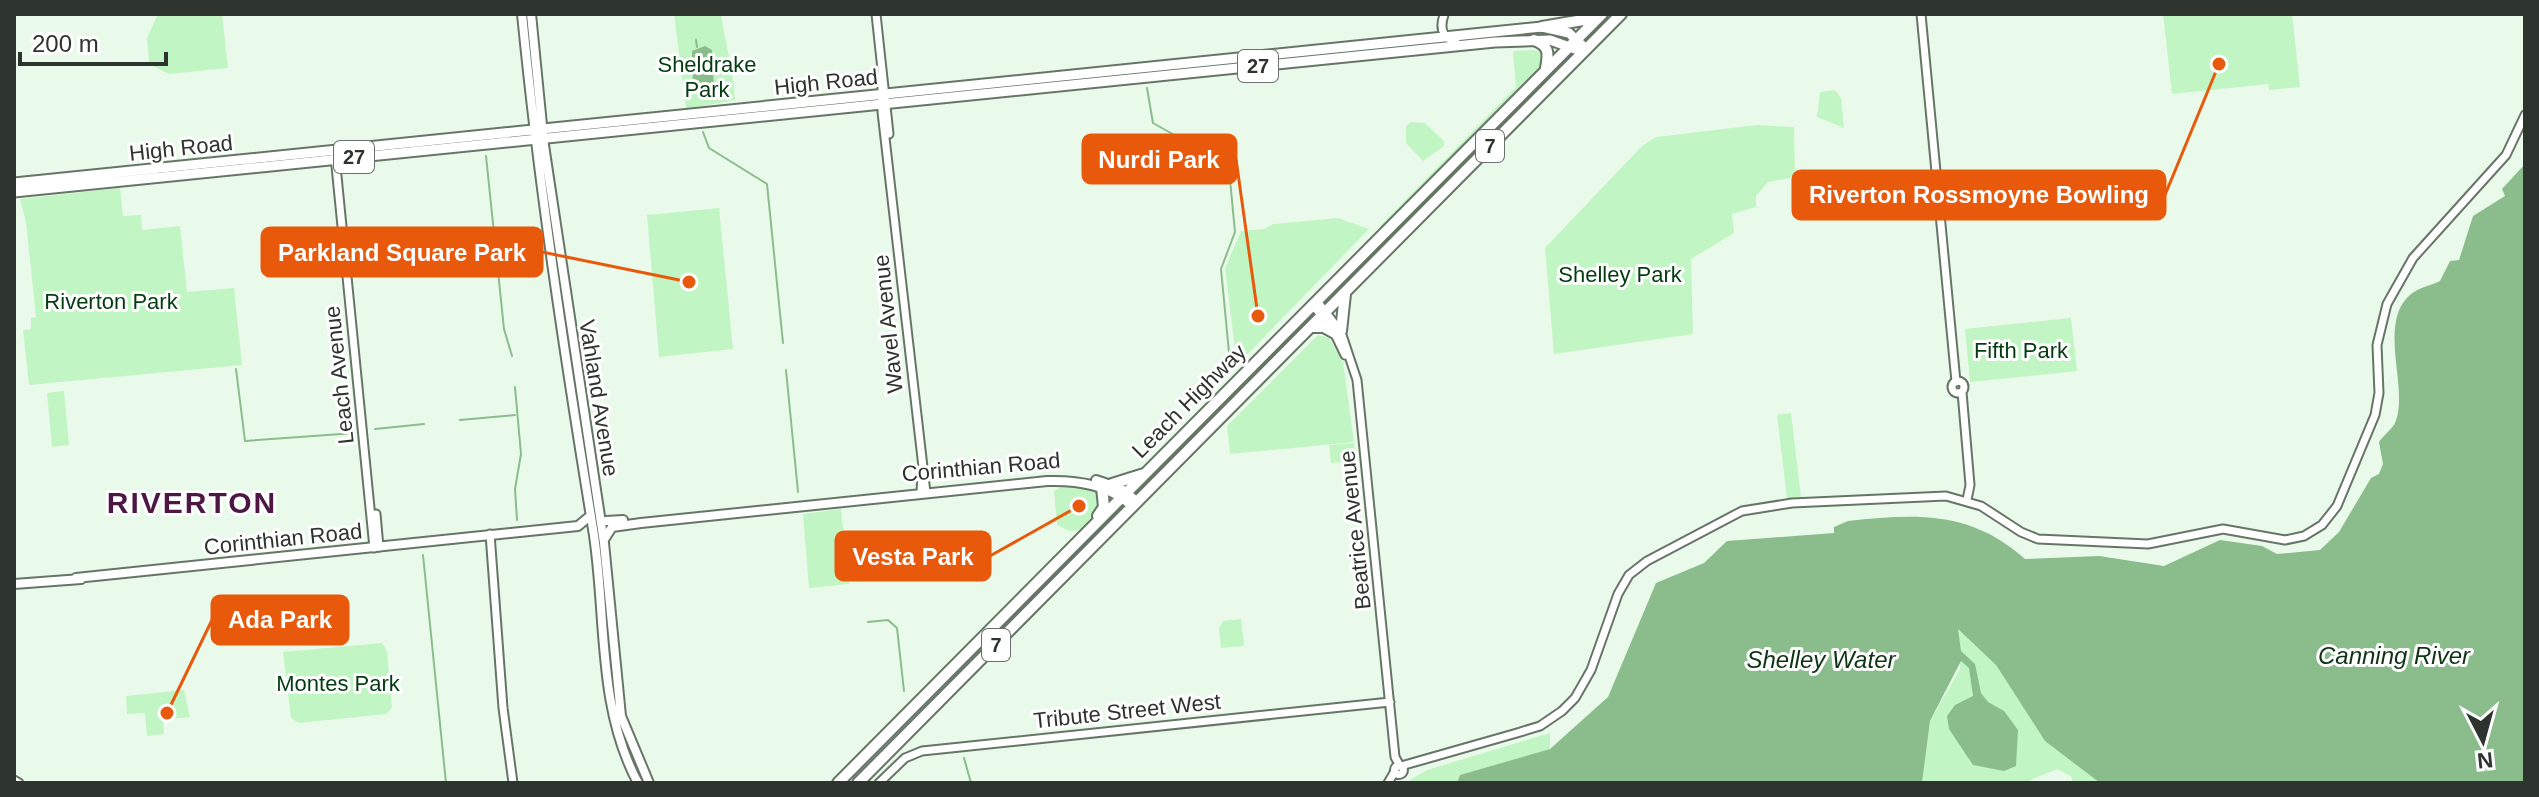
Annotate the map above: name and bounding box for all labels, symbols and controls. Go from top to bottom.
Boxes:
scale bar [20,16,166,66]
text: 200 m [32,30,99,57]
road number: 27 [1238,50,1278,82]
park label: Sheldrake Park [657,52,757,102]
street label: High Road [773,64,879,100]
street label: High Road [128,130,234,166]
road number: 7 [1476,130,1504,162]
callout: Nurdi Park [1083,135,1236,183]
road number: 27 [334,141,374,173]
text: Nurdi Park [1098,146,1220,173]
callout: Riverton Rossmoyne Bowling [1793,171,2165,219]
text: Riverton Rossmoyne Bowling [1809,181,2149,208]
callout: Parkland Square Park [262,228,542,276]
text: Parkland Square Park [278,239,527,266]
street label: Wavel Avenue [868,253,908,395]
park label: Shelley Park [1558,262,1683,287]
park label: Riverton Park [44,289,179,314]
street label: Leach Avenue [319,305,359,445]
street label: Vahland Avenue [574,318,624,478]
park label: Fifth Park [1974,338,2069,363]
street label: Leach Highway [1127,339,1251,463]
street label: Corinthian Road [901,448,1061,486]
street label: Beatrice Avenue [1334,449,1376,611]
district label: RIVERTON [107,486,277,519]
street label: Corinthian Road [203,518,363,560]
callout: Vesta Park [836,532,990,580]
text: Vesta Park [852,543,974,570]
callout: Ada Park [212,596,348,644]
text: Ada Park [228,606,333,633]
road number: 7 [982,629,1010,661]
water label: Canning River [2318,642,2471,669]
water label: Shelley Water [1747,646,1896,673]
park label: Montes Park [276,671,401,696]
street label: Tribute Street West [1032,689,1222,733]
north arrow [2443,701,2523,781]
text: N [2476,747,2494,774]

